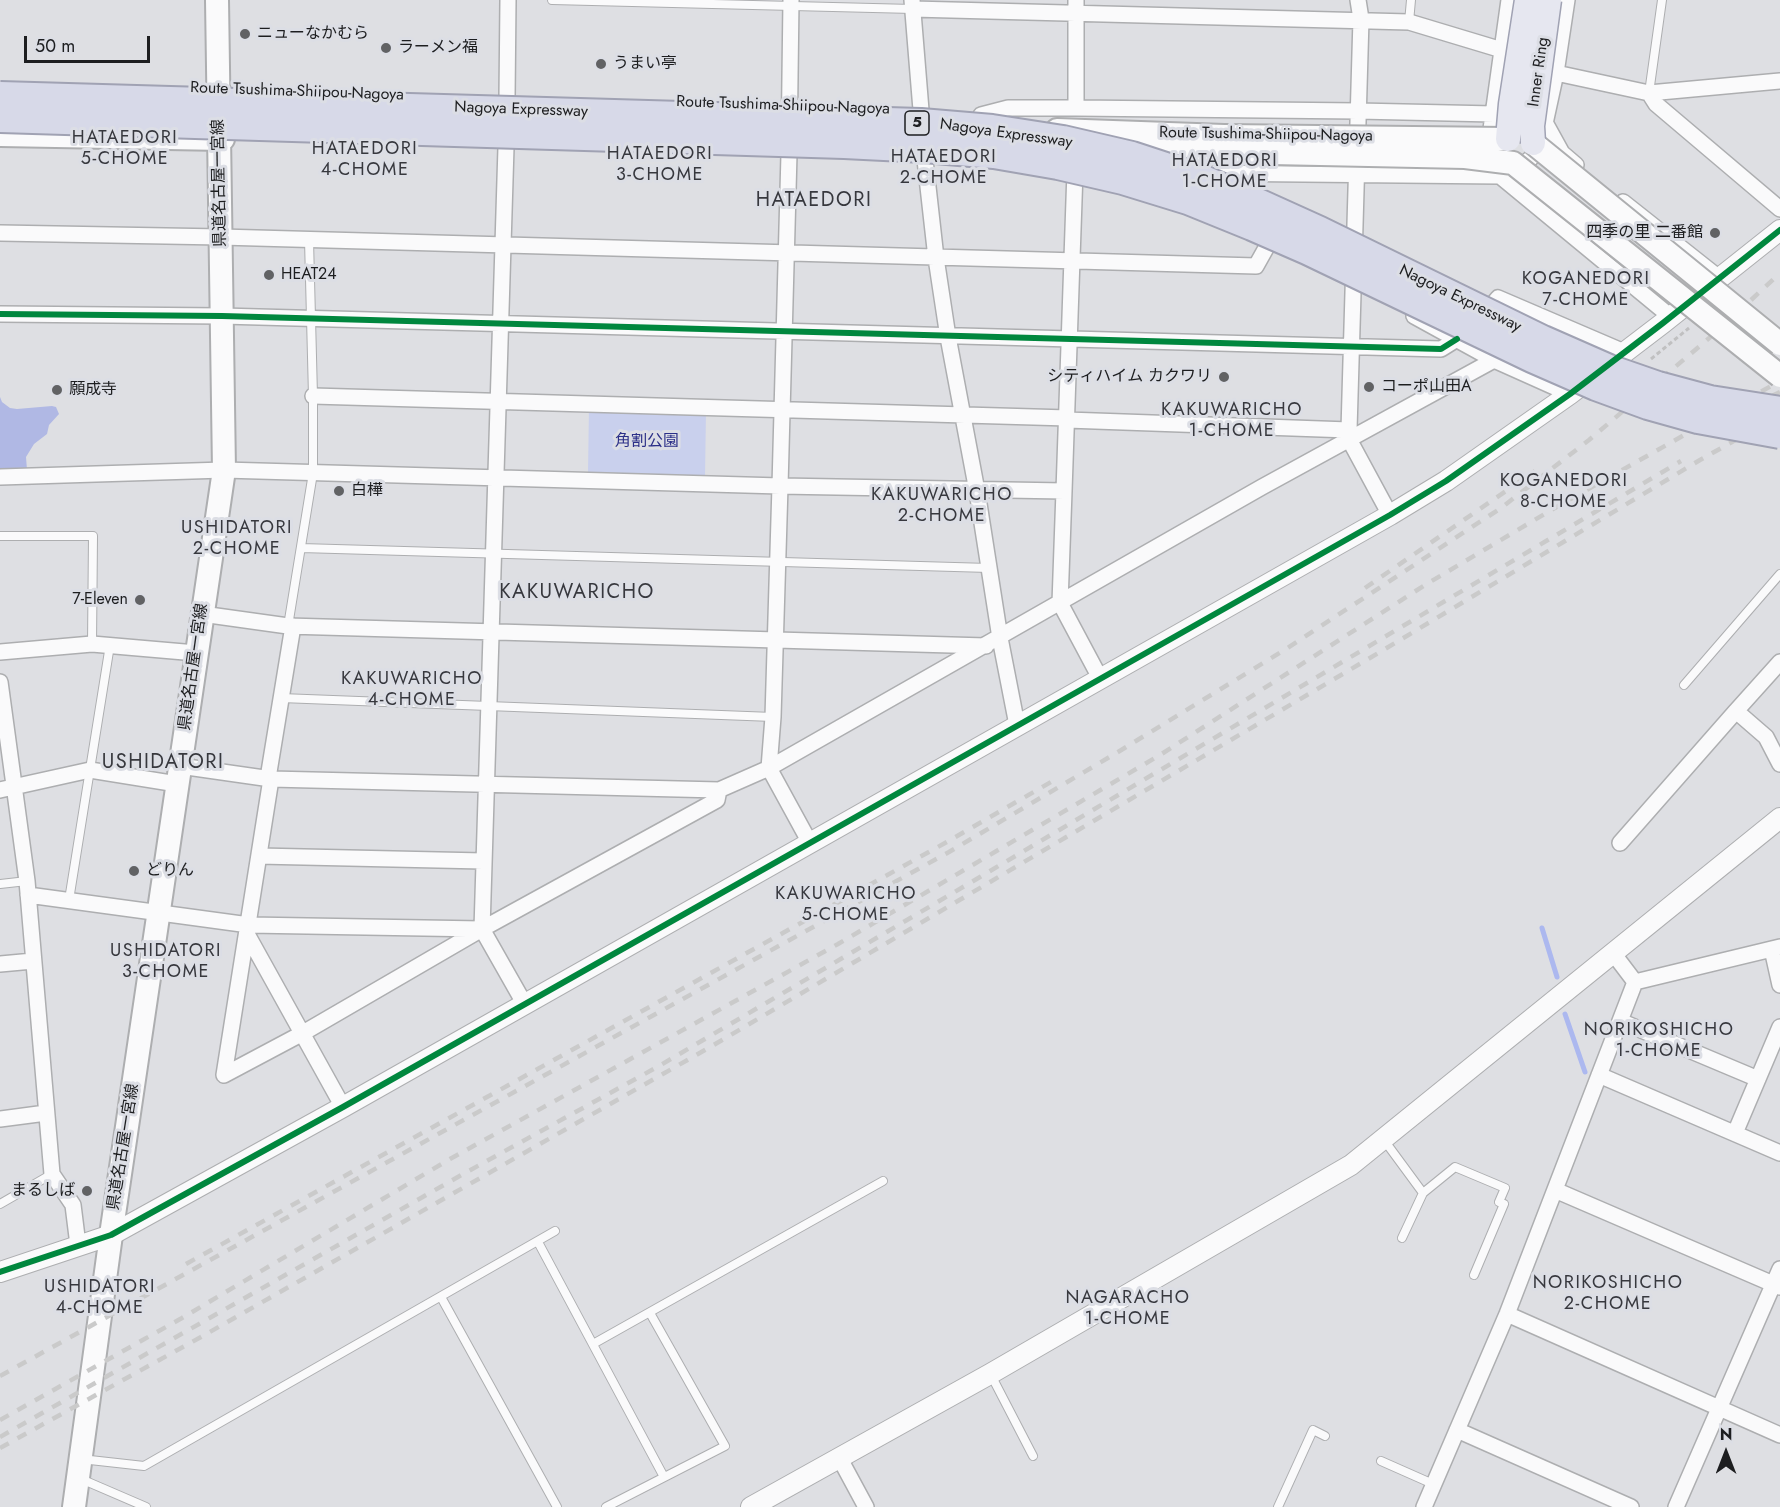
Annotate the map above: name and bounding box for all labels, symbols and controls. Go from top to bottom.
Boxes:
scale bar [27,24,153,62]
place label: ニューなかむら [257,24,369,44]
marker: ニューなかむら [238,27,252,41]
text: 50 m [35,33,75,59]
street label: Inner Ring [1525,36,1553,108]
place label: ラーメン福 [398,38,478,58]
marker: ラーメン福 [379,41,393,55]
place label: うまい亭 [613,54,677,74]
marker: うまい亭 [594,57,608,71]
street label: Route Tsushima-Shiipou-Nagoya [190,79,404,105]
street label: Route Tsushima-Shiipou-Nagoya [676,93,890,119]
street label: Nagoya Expressway [454,98,588,122]
road number: 5 [905,111,929,135]
street label: Nagoya Expressway [938,115,1074,153]
street label: 県道名古屋一宮線 [209,119,231,247]
street label: Route Tsushima-Shiipou-Nagoya [1159,124,1373,146]
district label: HATAEDORI 5-CHOME [72,128,178,170]
district label: HATAEDORI 4-CHOME [312,139,418,182]
district label: HATAEDORI 3-CHOME [607,144,713,186]
district label: HATAEDORI 2-CHOME [891,147,997,190]
district label: HATAEDORI 1-CHOME [1172,151,1278,194]
district label: HATAEDORI [756,189,872,213]
place label: 四季の里 二番館 [1586,223,1703,243]
marker: 四季の里 二番館 [1708,226,1722,240]
street label: Nagoya Expressway [1396,261,1524,337]
place label: HEAT24 [281,265,337,285]
marker: HEAT24 [262,268,276,282]
district label: KOGANEDORI 7-CHOME [1522,269,1650,312]
place label: シティハイム カクワリ [1047,367,1212,387]
marker: シティハイム カクワリ [1217,370,1231,384]
place label: コーポ山田A [1381,377,1472,397]
place label: 願成寺 [69,380,117,400]
marker: コーポ山田A [1362,380,1376,394]
marker: 願成寺 [50,383,64,397]
district label: KAKUWARICHO 1-CHOME [1161,400,1303,442]
park label: 角割公園 [615,432,679,452]
district label: KOGANEDORI 8-CHOME [1500,471,1628,514]
place label: 白樺 [351,481,383,501]
marker: 白樺 [332,484,346,498]
district label: KAKUWARICHO 2-CHOME [871,485,1013,528]
district label: USHIDATORI 2-CHOME [181,518,293,560]
district label: KAKUWARICHO [499,581,655,605]
place label: 7-Eleven [72,590,128,610]
marker: 7-Eleven [133,593,147,607]
street label: 県道名古屋一宮線 [176,602,212,732]
district label: KAKUWARICHO 4-CHOME [341,669,483,712]
district label: USHIDATORI [102,751,224,775]
place label: どりん [146,861,194,881]
marker: どりん [127,864,141,878]
district label: KAKUWARICHO 5-CHOME [775,884,917,926]
district label: USHIDATORI 3-CHOME [110,941,222,984]
district label: NORIKOSHICHO 1-CHOME [1584,1020,1734,1062]
street label: 県道名古屋一宮線 [105,1082,143,1212]
place label: まるしば [11,1181,75,1201]
marker: まるしば [80,1184,94,1198]
district label: NORIKOSHICHO 2-CHOME [1533,1273,1683,1316]
district label: USHIDATORI 4-CHOME [44,1277,156,1320]
district label: NAGARACHO 1-CHOME [1066,1288,1190,1330]
north arrow [1696,1423,1756,1483]
text: N [1720,1423,1732,1446]

